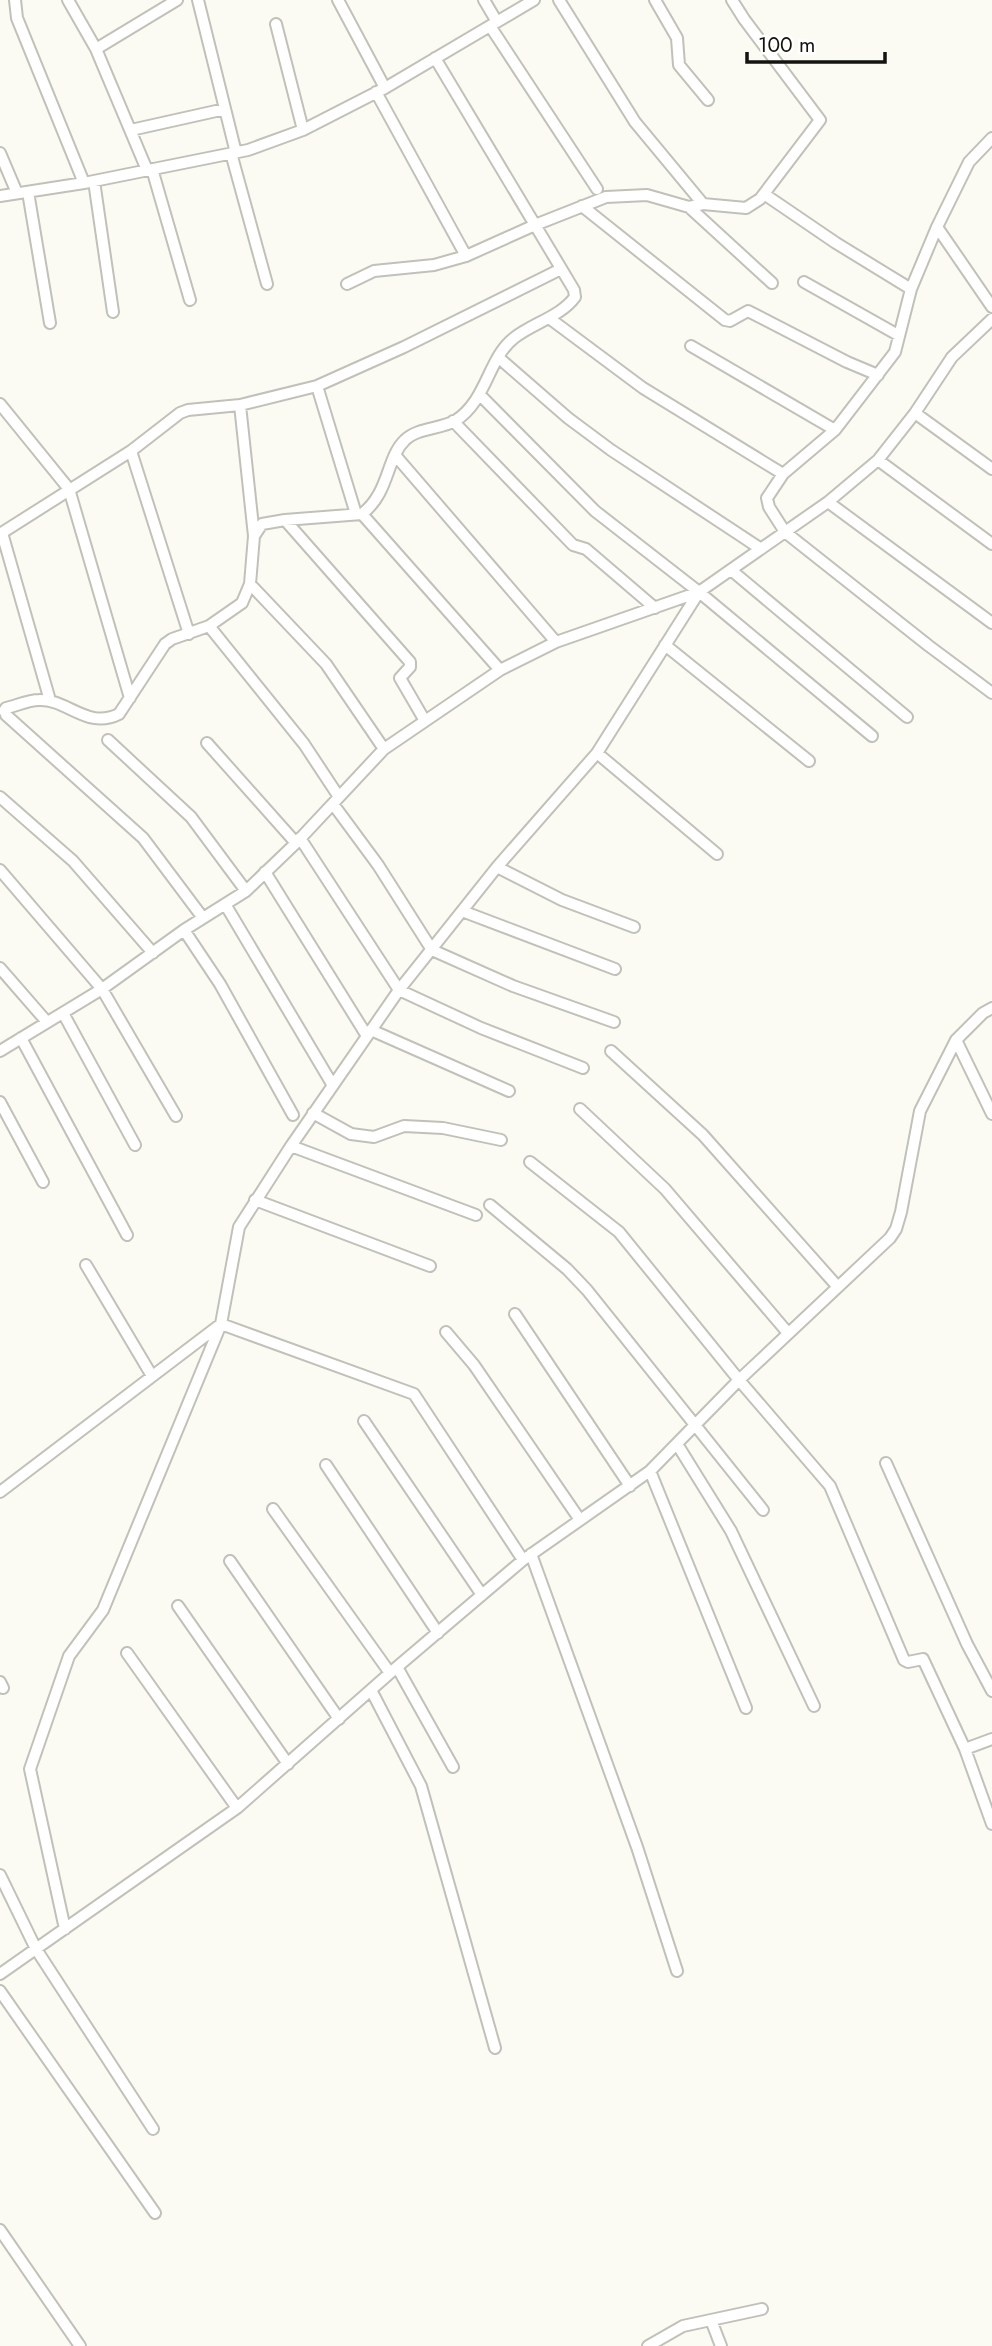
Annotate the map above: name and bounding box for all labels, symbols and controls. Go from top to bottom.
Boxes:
scale bar [747,21,885,65]
text: 100 m [758,30,815,60]

